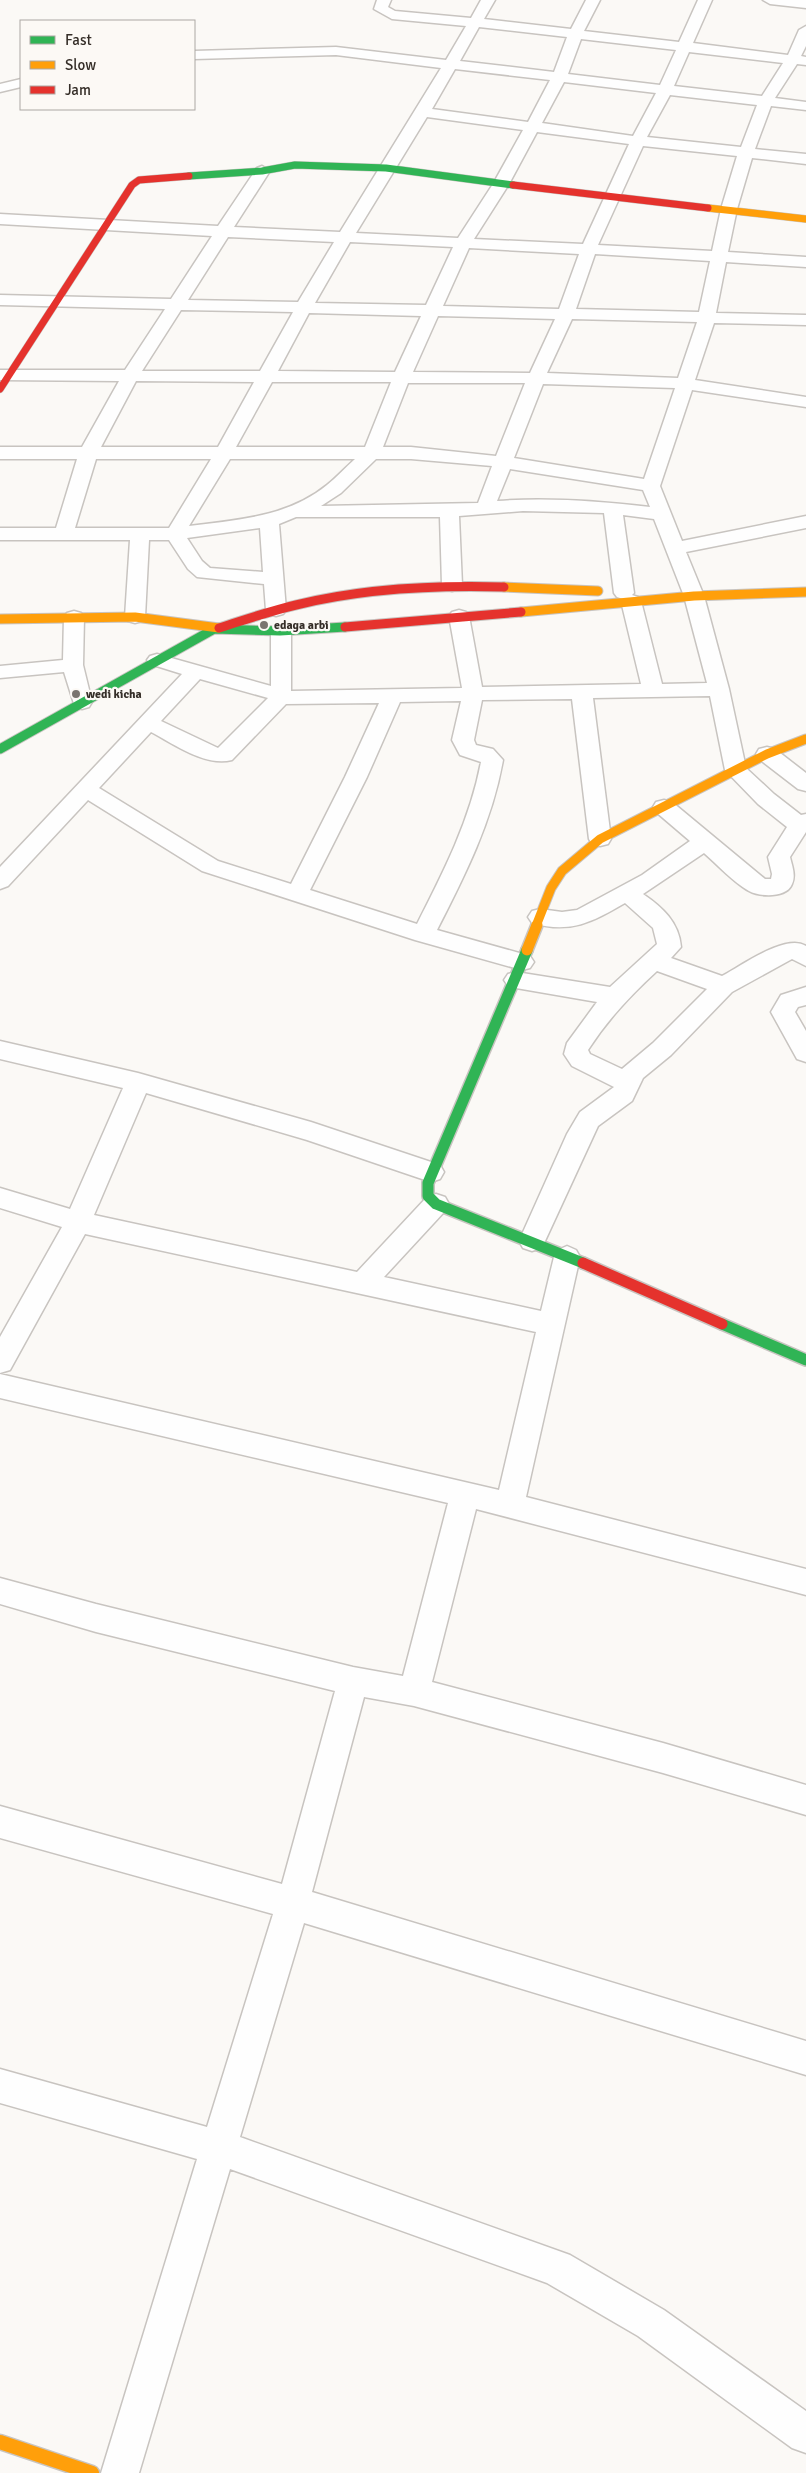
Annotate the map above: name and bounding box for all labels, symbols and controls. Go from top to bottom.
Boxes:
legend [20,20,195,110]
text: Fast [65,31,92,49]
text: Slow [65,56,96,74]
text: Jam [65,81,91,99]
place label: edaga arbi [274,618,329,633]
marker: edaga arbi [258,619,270,631]
place label: wedi kicha [86,687,142,702]
marker: wedi kicha [70,688,82,700]

